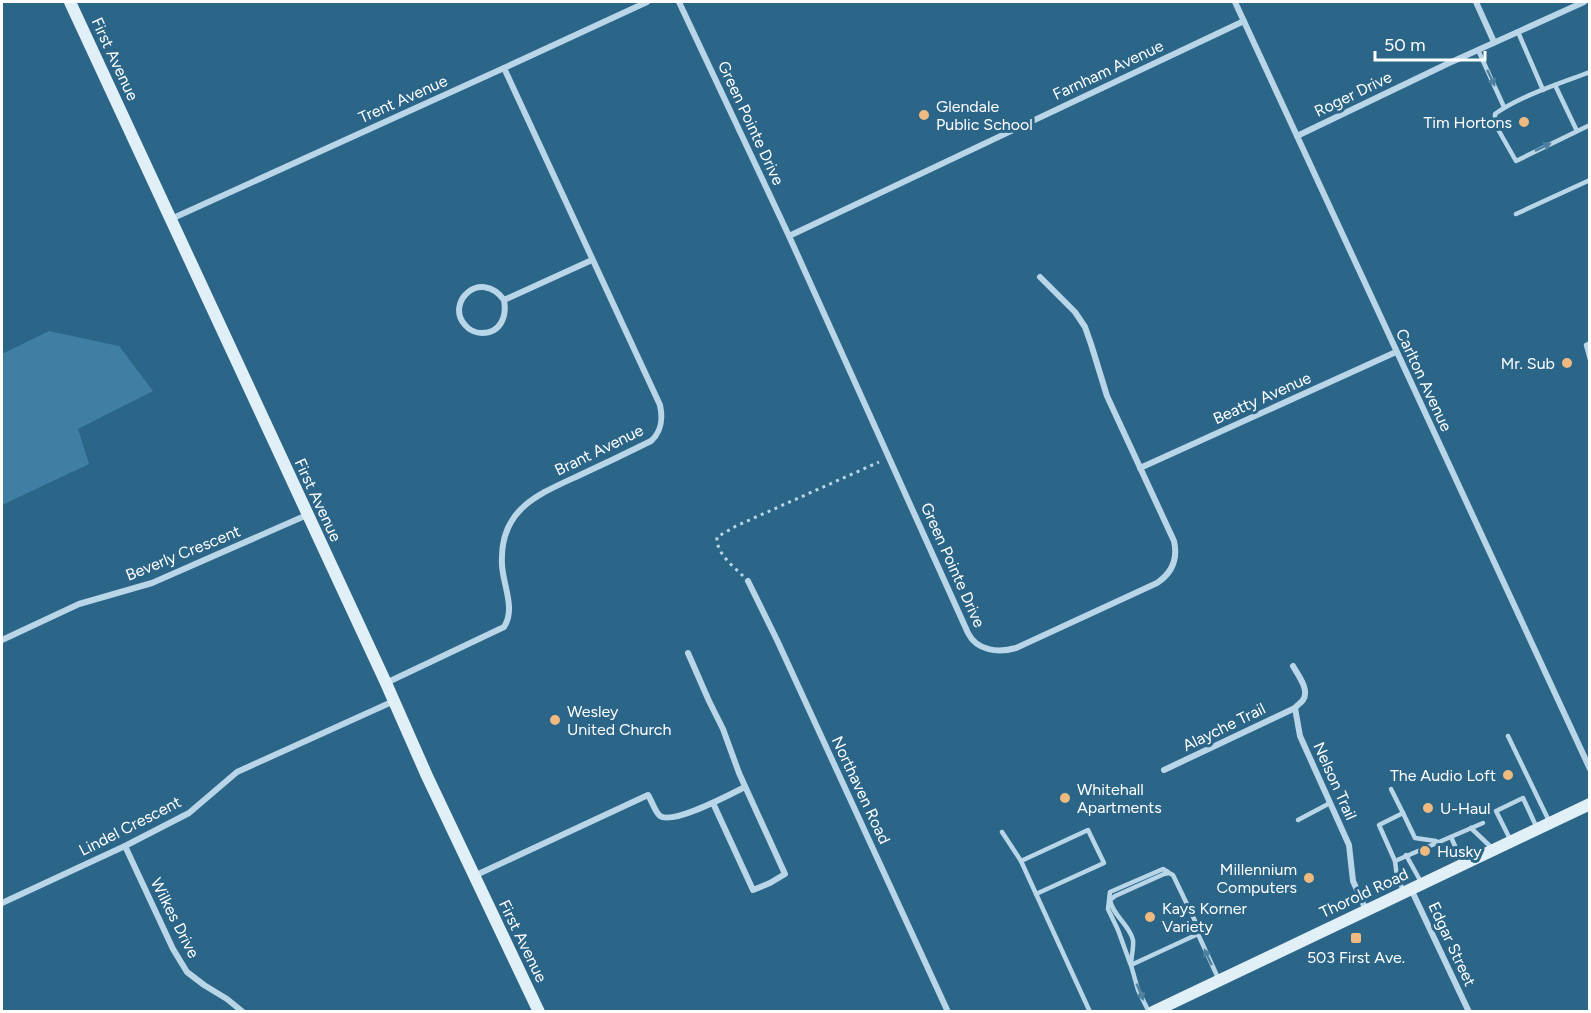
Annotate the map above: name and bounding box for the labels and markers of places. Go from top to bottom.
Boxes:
place label: Glendale Public School [936,97,1033,134]
marker: Glendale Public School [917,108,931,122]
place label: Tim Hortons [1424,113,1512,132]
marker: Tim Hortons [1517,115,1531,129]
place label: Mr. Sub [1501,354,1555,373]
marker: Mr. Sub [1560,356,1574,370]
place label: Wesley United Church [567,702,671,739]
marker: Wesley United Church [548,713,562,727]
place label: The Audio Loft [1390,766,1496,785]
marker: The Audio Loft [1501,768,1515,782]
place label: Whitehall Apartments [1077,780,1162,817]
marker: Whitehall Apartments [1058,791,1072,805]
place label: U-Haul [1440,799,1491,818]
marker: U-Haul [1421,801,1435,815]
place label: Husky [1437,842,1482,861]
marker: Husky [1418,844,1432,858]
place label: Millennium Computers [1217,860,1297,897]
marker: Millennium Computers [1302,871,1316,885]
place label: Kays Korner Variety [1162,899,1247,936]
marker: Kays Korner Variety [1143,910,1157,924]
marker: 503 First Ave. [1349,931,1363,945]
place label: 503 First Ave. [1307,948,1405,967]

